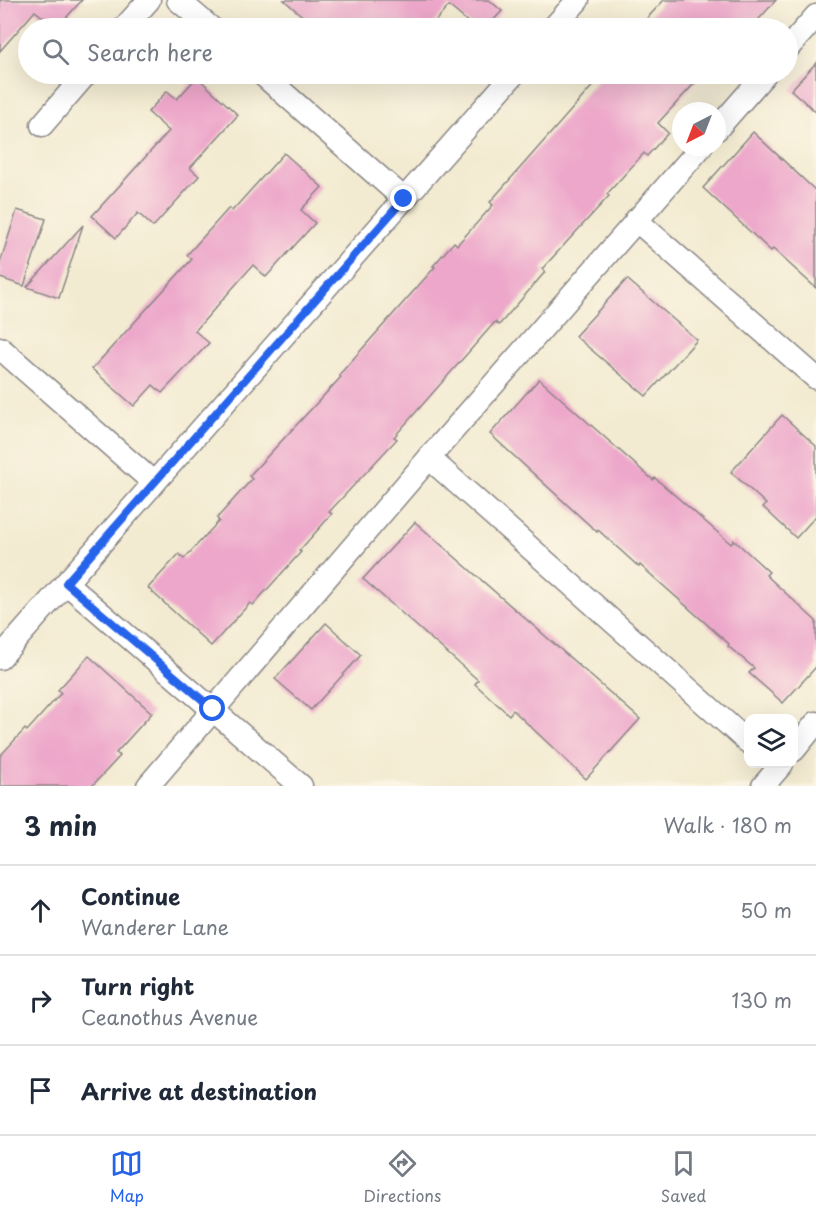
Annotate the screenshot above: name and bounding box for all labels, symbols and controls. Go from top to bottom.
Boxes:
search box [18,18,798,84]
icon: search [39,35,72,68]
text: Search here [87,35,213,68]
north arrow [672,102,726,156]
route end [390,185,416,211]
route start [199,695,225,721]
map controls [744,714,798,768]
button: layers [744,714,798,768]
text: 3 min [24,806,97,845]
text: Walk · 180 m [664,810,792,840]
text: Continue [81,879,180,912]
icon: ahead [24,894,57,927]
text: 50 m [740,895,792,925]
text: Wanderer Lane [81,912,229,942]
text: Turn right [81,969,194,1002]
icon: right [24,984,57,1017]
text: 130 m [732,985,792,1015]
text: Ceanothus Avenue [81,1002,258,1032]
icon: arrive [24,1074,57,1107]
text: Arrive at destination [81,1074,317,1107]
tab: Map [110,1147,144,1207]
tab: Directions [363,1147,441,1207]
tab: Saved [661,1147,706,1207]

